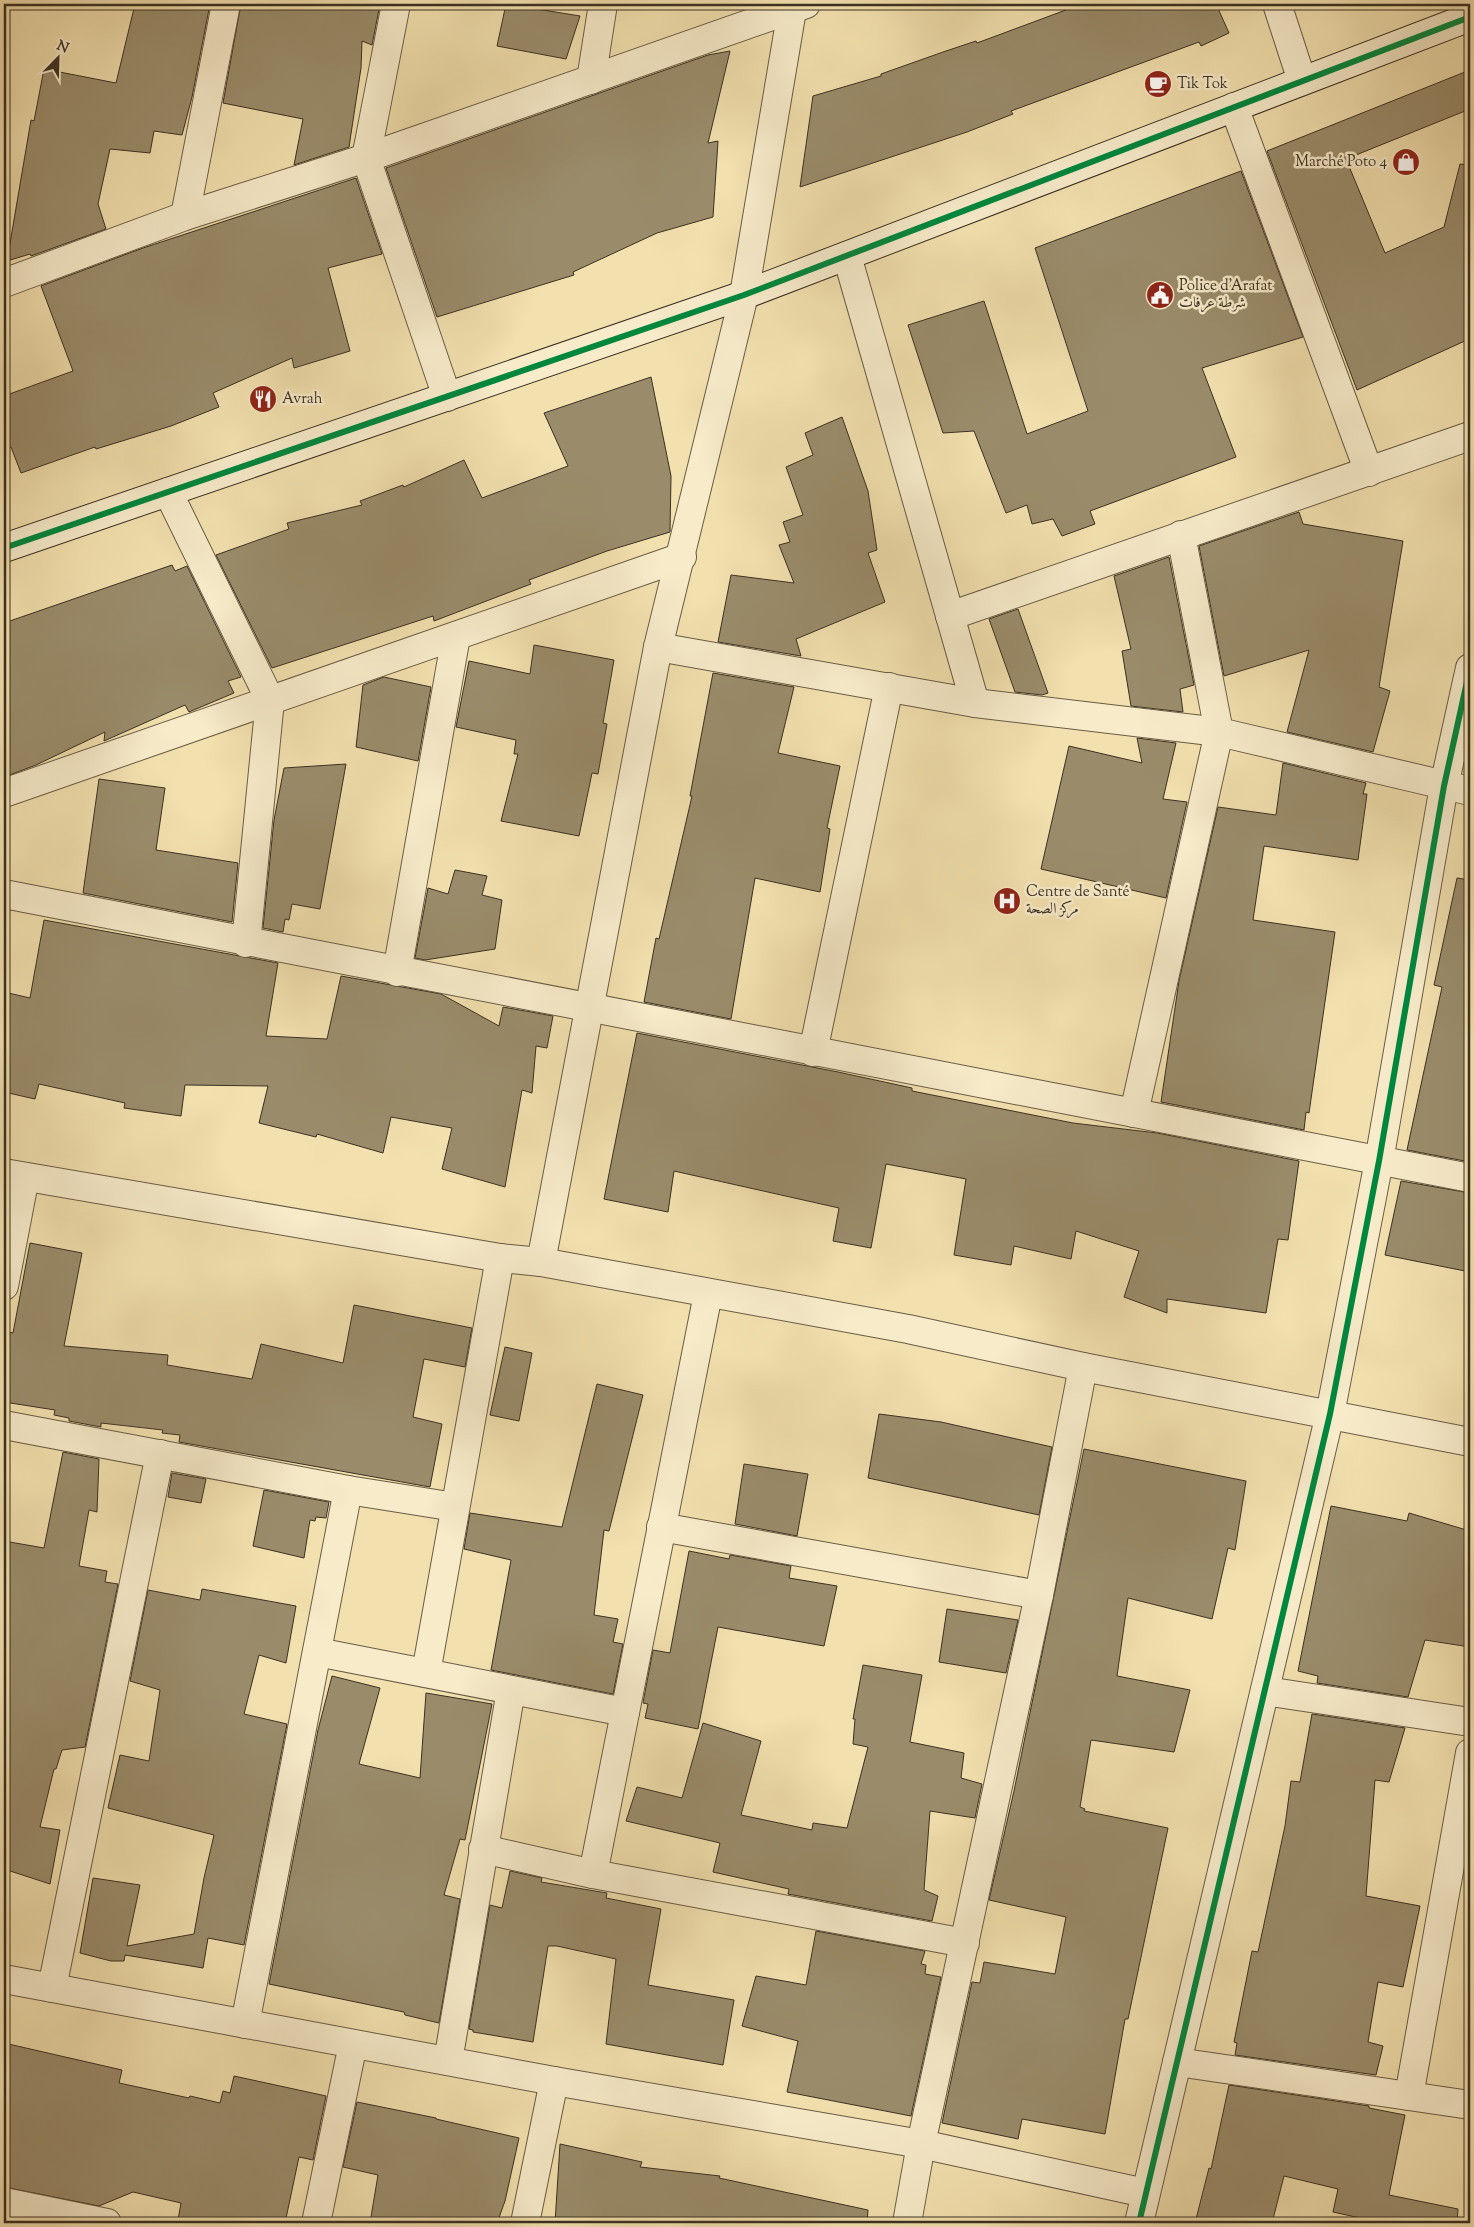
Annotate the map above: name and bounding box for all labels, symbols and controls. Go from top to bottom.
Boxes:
north arrow [32,32,82,82]
text: N [53,36,71,59]
cafe icon: Tik Tok [1143,69,1173,99]
place label: Tik Tok [1177,74,1228,95]
shop icon: Marché Poto 4 [1391,147,1421,177]
place label: Marché Poto 4 [1295,152,1387,173]
place label: Police d'Arafat شرطة عرفات [1179,276,1272,314]
public building icon: Police d'Arafat شرطة عرفات [1145,280,1175,310]
restaurant icon: Avrah [248,384,278,414]
place label: Avrah [282,389,323,410]
place label: Centre de Santé مركز الصحة [1026,882,1130,920]
hospital icon: Centre de Santé مركز الصحة [992,886,1022,916]

